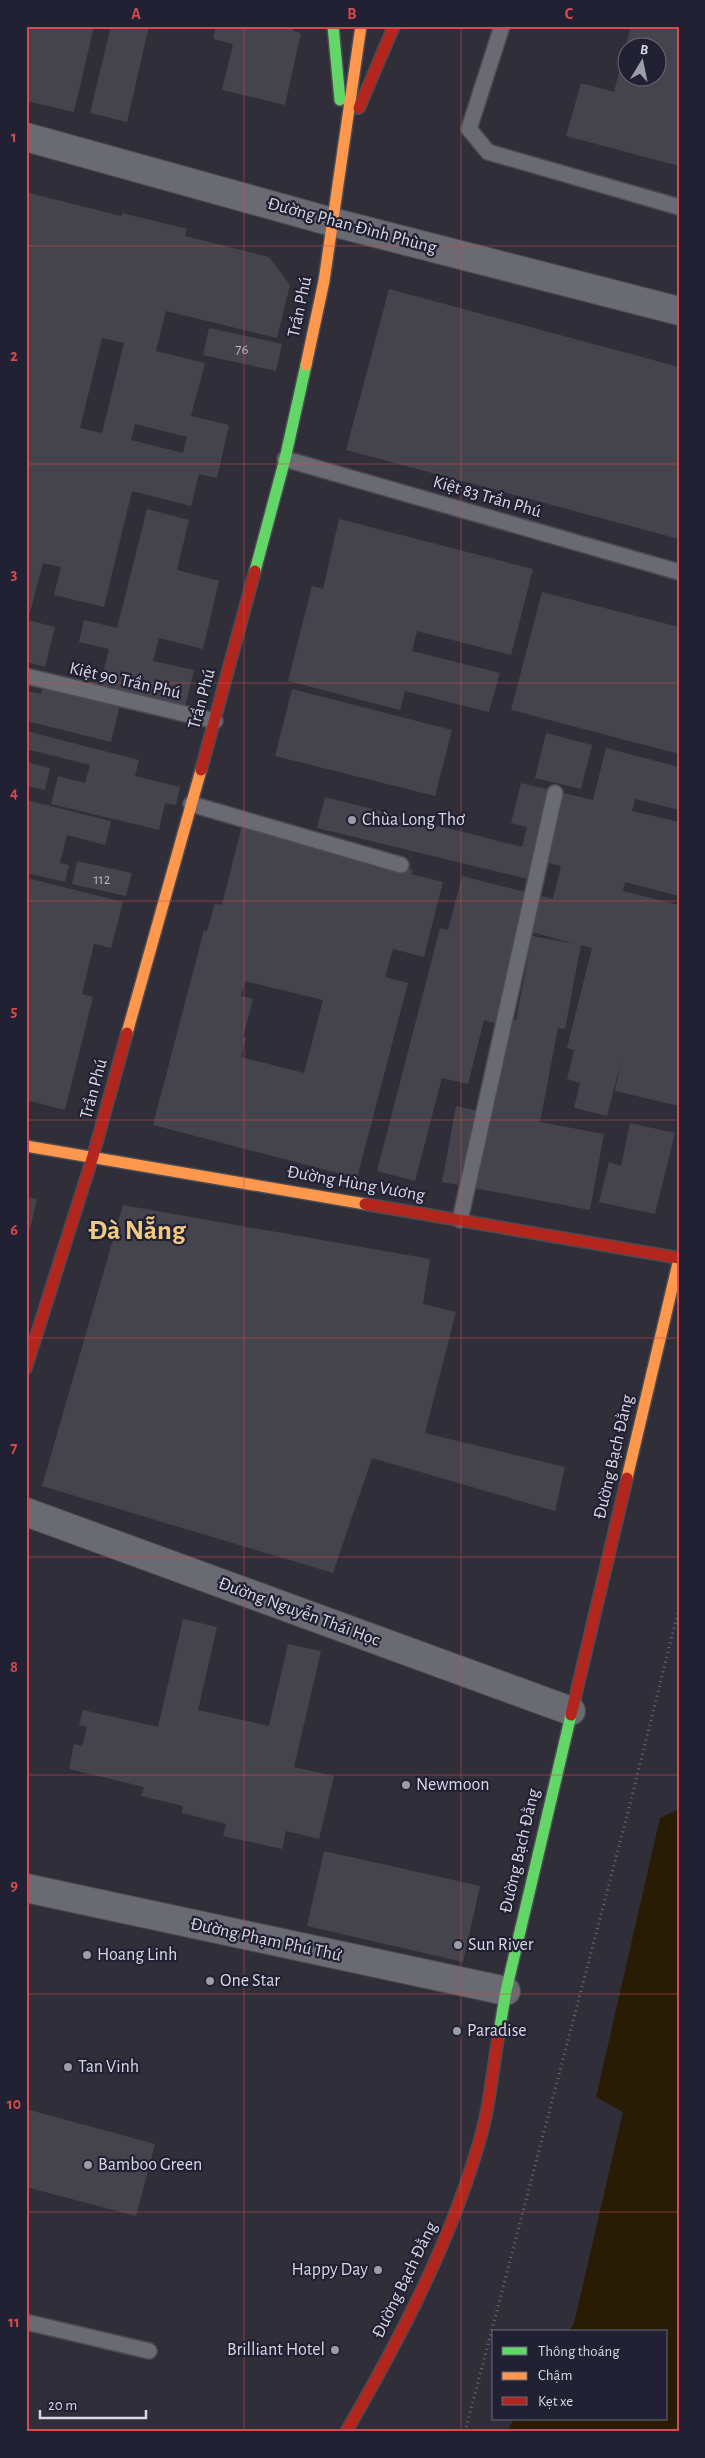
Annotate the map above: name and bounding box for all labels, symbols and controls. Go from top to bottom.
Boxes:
text: A [131,6,141,22]
text: B [347,6,357,22]
text: C [565,6,574,22]
north arrow [618,38,668,88]
text: B [639,43,649,58]
text: 1 [11,129,17,145]
street label: Đường Phan Đình Phùng [265,195,439,257]
street label: Trần Phú [284,275,315,339]
house number: 76 [235,342,249,357]
text: 2 [10,348,18,364]
street label: Kiệt 83 Trần Phú [431,472,543,521]
text: 3 [11,566,18,582]
street label: Kiệt 90 Trần Phú [68,658,183,703]
street label: Trần Phú [184,667,219,731]
text: 4 [10,785,18,801]
place label: Chùa Long Thơ [362,811,466,829]
marker: Chùa Long Thơ [346,814,358,826]
house number: 112 [93,872,111,887]
text: 5 [11,1003,18,1019]
street label: Trần Phú [76,1057,111,1121]
street label: Đường Hùng Vương [286,1163,427,1205]
district label: Đà Nẵng [88,1216,187,1245]
text: 6 [10,1222,18,1238]
street label: Đường Bạch Đằng [590,1393,637,1521]
text: 7 [11,1440,18,1456]
street label: Đường Nguyễn Thái Học [216,1573,383,1650]
text: 8 [10,1659,18,1675]
place label: Newmoon [416,1776,490,1794]
marker: Newmoon [400,1779,412,1791]
street label: Đường Bạch Đằng [496,1787,543,1915]
text: 9 [10,1877,18,1893]
street label: Đường Phạm Phú Thứ [189,1915,344,1965]
place label: Sun River [468,1936,534,1954]
marker: Sun River [452,1939,464,1951]
place label: Hoang Linh [97,1946,177,1964]
marker: Hoang Linh [81,1949,93,1961]
place label: One Star [220,1972,280,1990]
marker: One Star [204,1975,216,1987]
place label: Paradise [467,2022,527,2040]
marker: Paradise [451,2025,463,2037]
place label: Tan Vinh [78,2058,139,2076]
marker: Tan Vinh [62,2061,74,2073]
text: 10 [7,2096,21,2112]
place label: Bamboo Green [98,2156,202,2174]
marker: Bamboo Green [82,2159,94,2171]
street label: Đường Bạch Đằng [368,2218,441,2341]
place label: Happy Day [292,2261,368,2279]
marker: Happy Day [372,2264,384,2276]
text: 11 [8,2314,20,2330]
legend [492,2330,668,2420]
place label: Brilliant Hotel [227,2341,325,2359]
marker: Brilliant Hotel [329,2344,341,2356]
text: Thông thoáng [538,2344,620,2359]
text: Chậm [538,2368,572,2383]
scale bar [40,2388,146,2420]
text: Kẹt xe [538,2394,573,2409]
text: 20 m [48,2398,77,2413]

